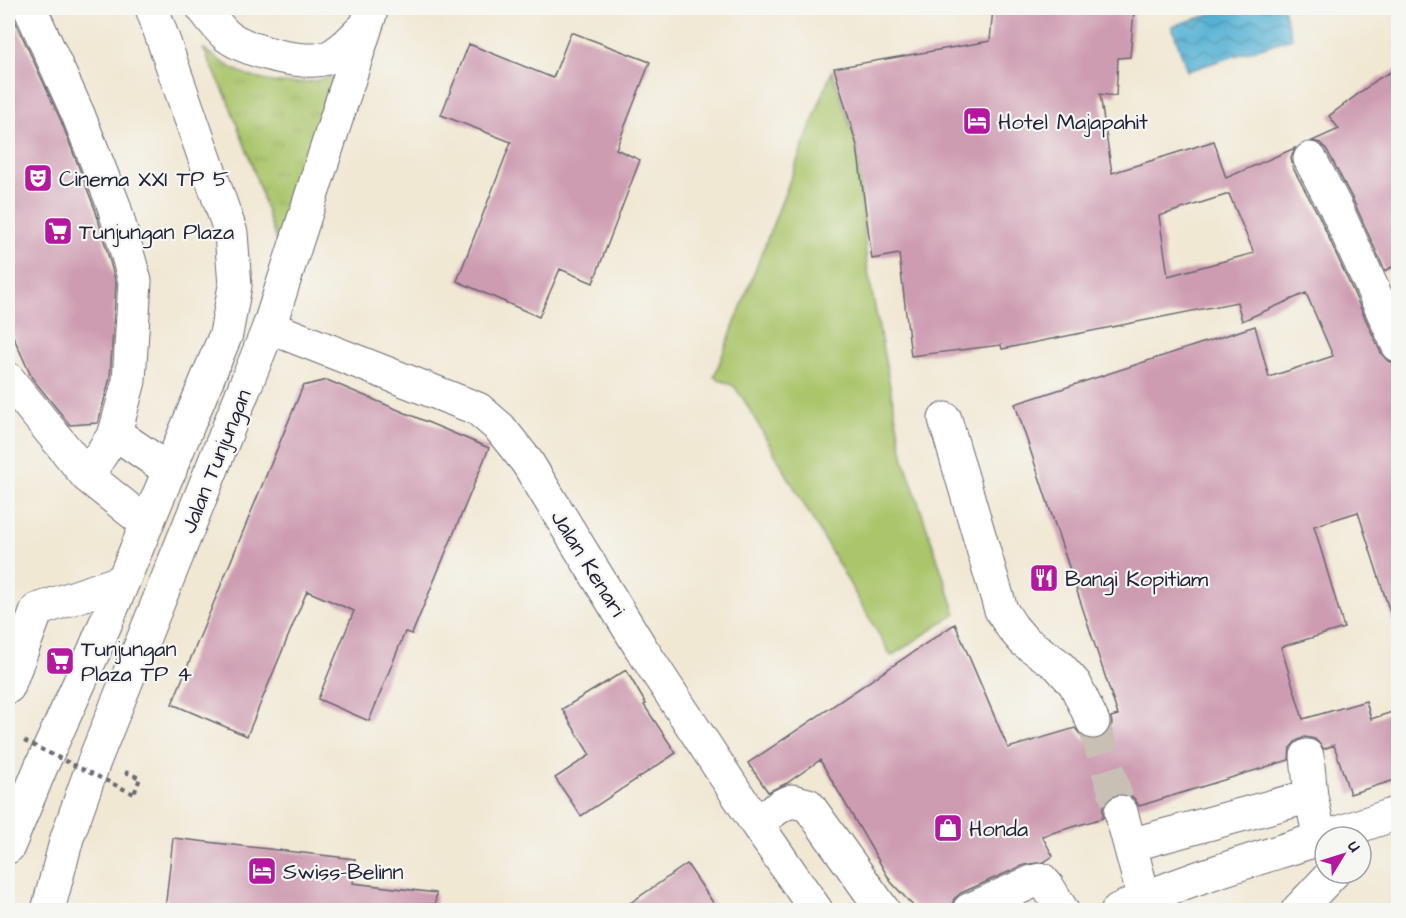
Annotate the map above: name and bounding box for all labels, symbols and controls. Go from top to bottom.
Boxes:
hotel icon: Hotel Majapahit [961,105,993,137]
place label: Hotel Majapahit [998,107,1148,138]
theatre icon: Cinema XXI TP 5 [22,162,54,194]
place label: Cinema XXI TP 5 [59,164,229,195]
supermarket icon: Tunjungan Plaza [42,215,74,247]
place label: Tunjungan Plaza [79,217,234,249]
street label: Jalan Tunjungan [173,385,260,539]
street label: Jalan Kenari [543,505,633,623]
restaurant icon: Bangi Kopitiam [1028,562,1060,594]
place label: Bangi Kopitiam [1065,564,1208,596]
place label: Tunjungan Plaza TP 4 [81,634,192,690]
supermarket icon: Tunjungan Plaza TP 4 [44,645,76,677]
shop icon: Honda [932,812,964,844]
place label: Honda [969,814,1028,845]
north arrow [1313,825,1373,885]
text: U [1343,836,1365,857]
hotel icon: Swiss-Belinn [246,855,278,887]
place label: Swiss-Belinn [283,857,404,888]

